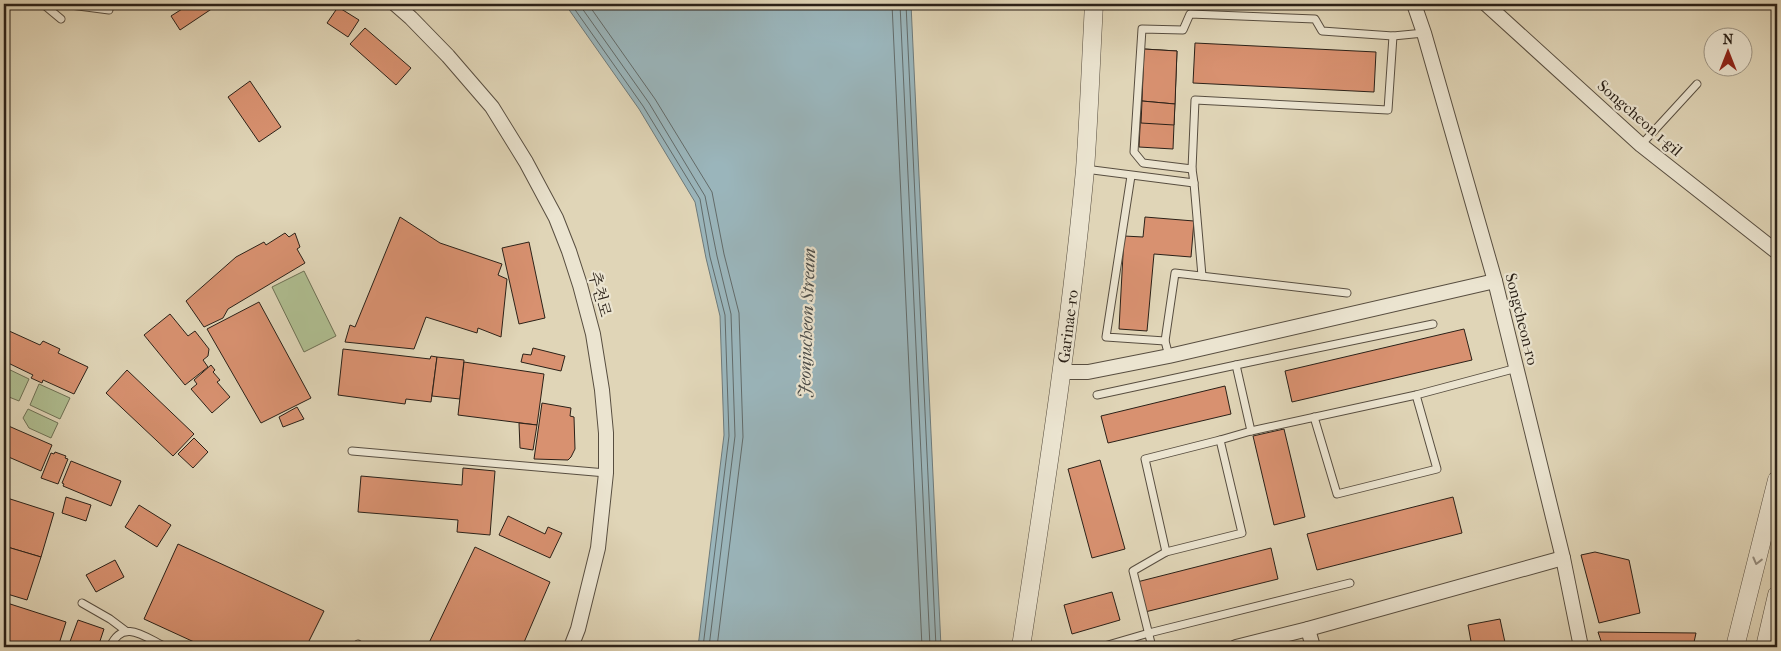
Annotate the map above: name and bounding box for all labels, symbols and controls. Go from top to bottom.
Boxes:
north arrow [1704,28,1754,78]
text: N [1723,31,1734,48]
street label: Songcheon 1-gil [1594,76,1687,160]
water label: Jeonjucheon Stream [794,248,820,398]
street label: 추천로 [585,269,615,319]
street label: Songcheon-ro [1501,271,1543,367]
street label: Garinae-ro [1053,289,1081,364]
one-way arrow [1752,557,1762,565]

